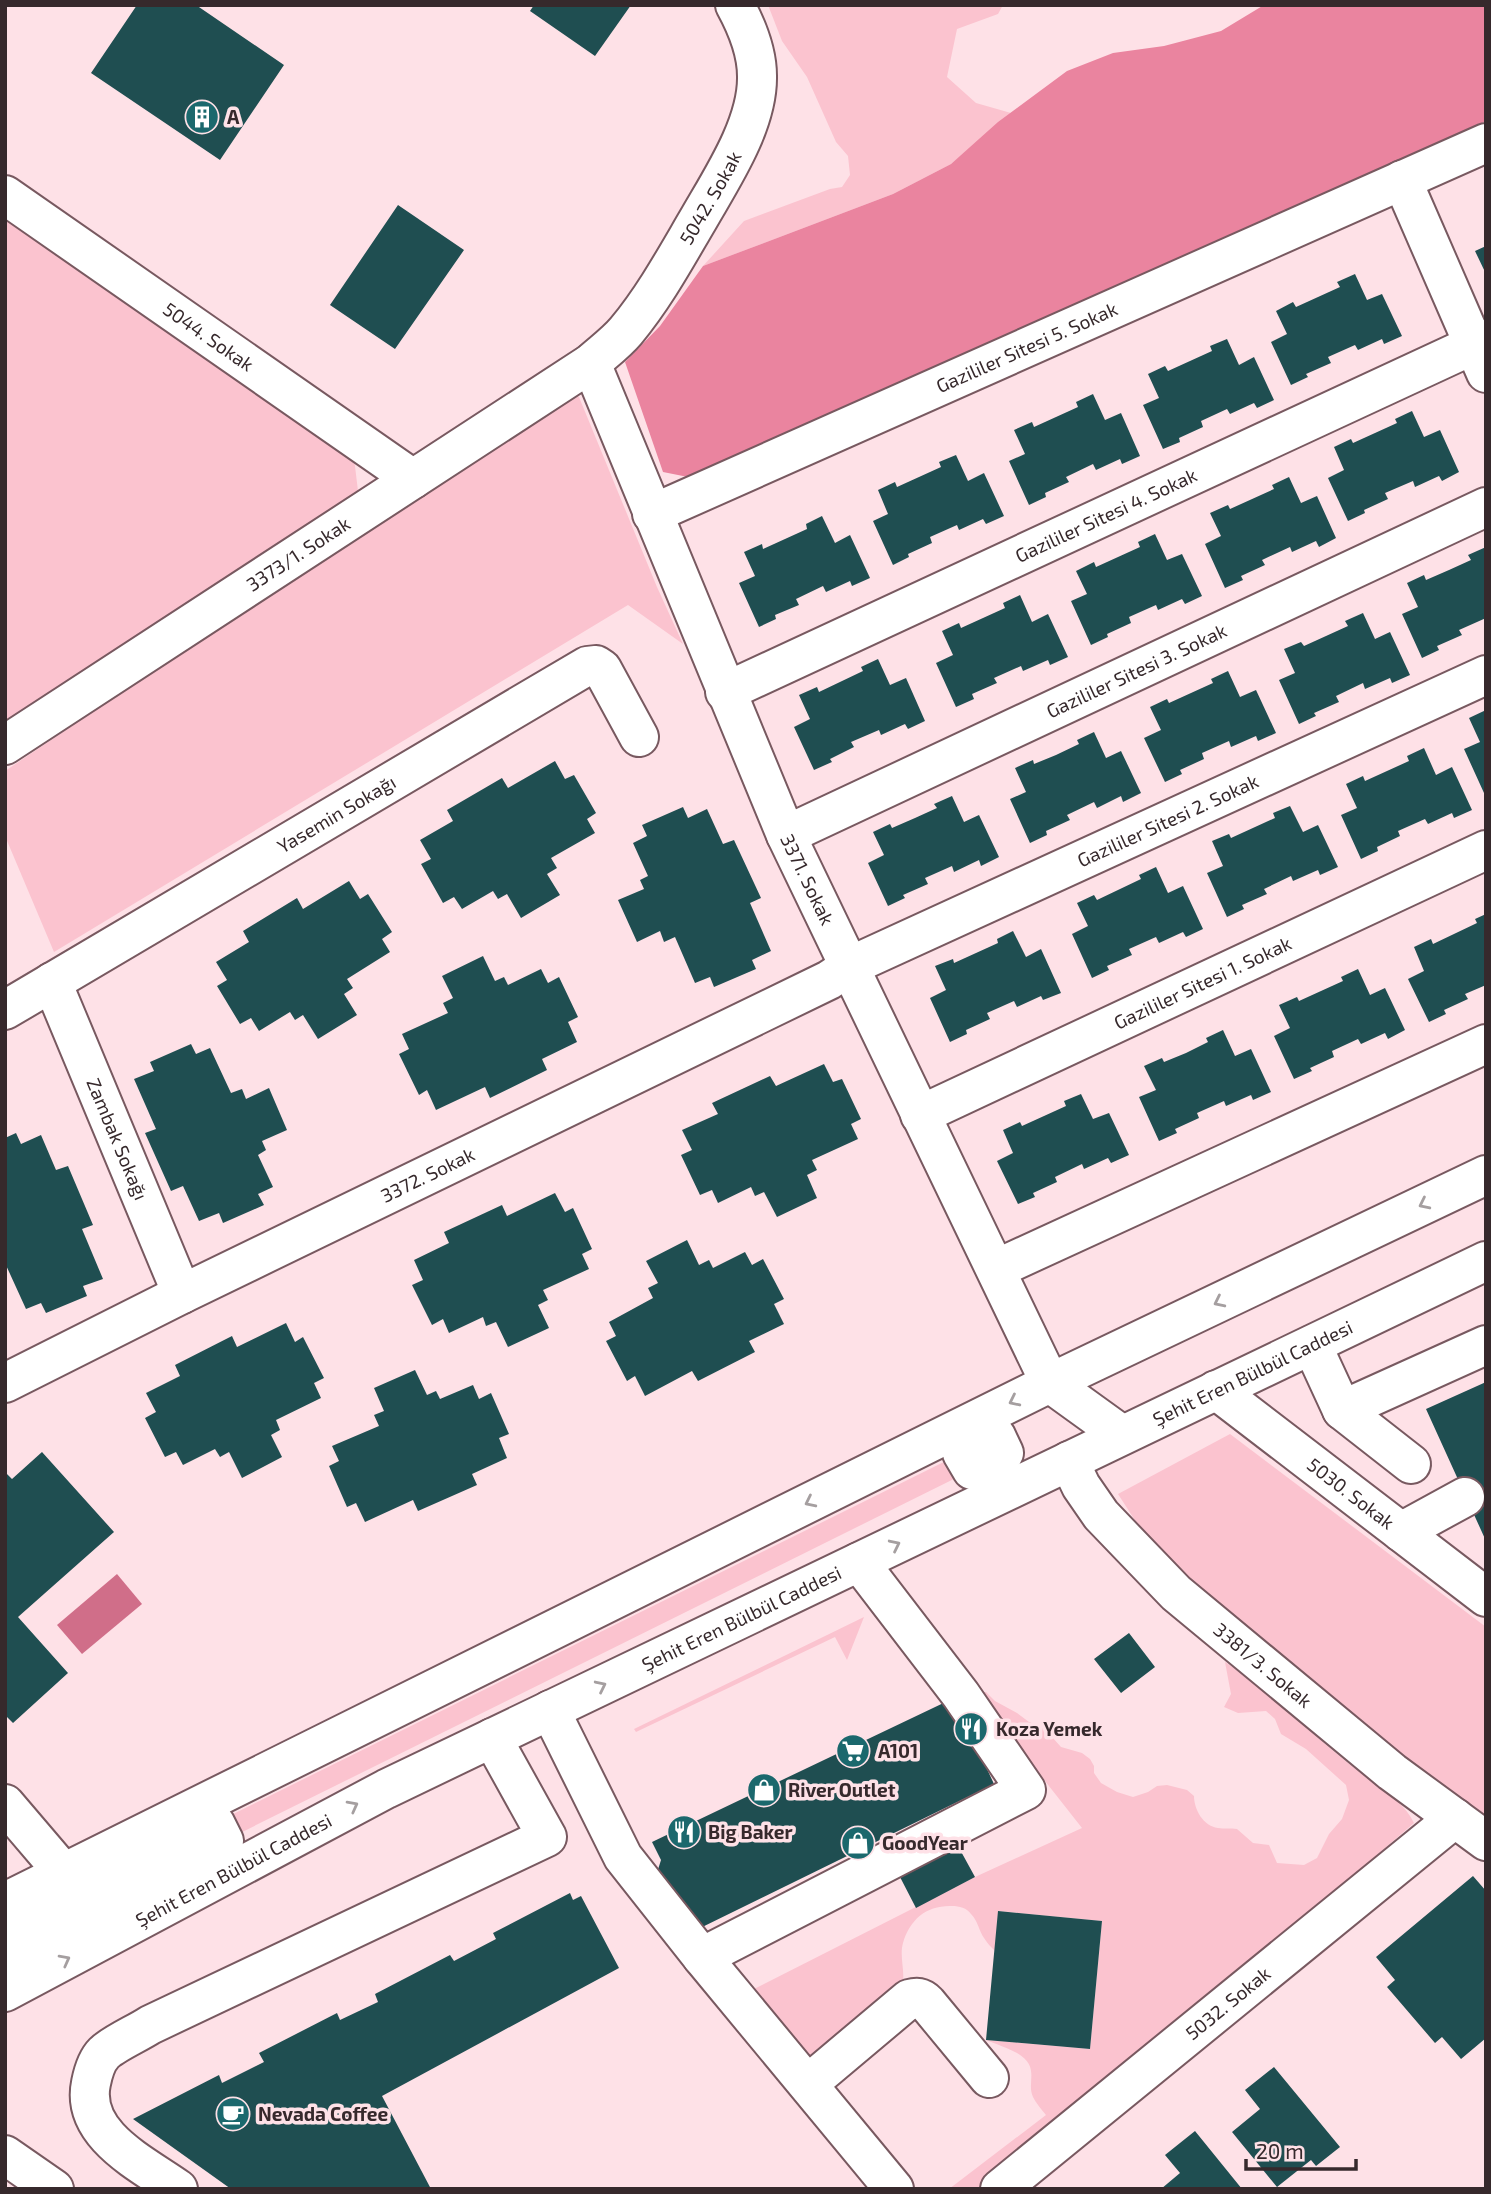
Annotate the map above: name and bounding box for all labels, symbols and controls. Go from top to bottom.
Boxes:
building icon: A [183,98,221,136]
place label: A [227,105,240,128]
street label: 5042. Sokak [674,147,746,248]
street label: Gazililer Sitesi 5. Sokak [932,296,1121,397]
street label: 5044. Sokak [159,297,259,376]
street label: Gazililer Sitesi 4. Sokak [1011,463,1201,567]
street label: 3373/1. Sokak [242,511,354,595]
street label: Gazililer Sitesi 3. Sokak [1042,618,1230,722]
street label: Gazililer Sitesi 2. Sokak [1073,769,1262,871]
street label: Yasemin Sokağı [273,770,400,858]
street label: 3371. Sokak [776,830,840,929]
street label: Gazililer Sitesi 1. Sokak [1110,931,1295,1034]
street label: Zambak Sokağı [82,1074,153,1203]
street label: 3372. Sokak [377,1142,478,1207]
one-way arrow [1419,1196,1431,1210]
one-way arrow [1214,1294,1226,1308]
street label: Şehit Eren Bülbül Caddesi [1149,1315,1356,1431]
one-way arrow [1009,1392,1021,1406]
street label: 5030. Sokak [1303,1452,1400,1534]
one-way arrow [805,1494,817,1508]
one-way arrow [888,1539,900,1553]
street label: Şehit Eren Bülbül Caddesi [638,1560,845,1677]
street label: 3381/3. Sokak [1209,1617,1317,1712]
one-way arrow [594,1680,606,1694]
restaurant icon: Koza Yemek [952,1710,990,1748]
place label: Koza Yemek [996,1717,1103,1740]
supermarket icon: A101 [834,1732,872,1770]
place label: A101 [878,1739,918,1762]
shop icon: River Outlet [745,1771,783,1809]
place label: River Outlet [788,1778,896,1801]
one-way arrow [345,1801,358,1815]
street label: Şehit Eren Bülbül Caddesi [131,1808,335,1932]
restaurant icon: Big Baker [665,1813,703,1851]
place label: Big Baker [708,1820,793,1843]
shop icon: GoodYear [839,1824,877,1862]
place label: GoodYear [882,1831,968,1854]
one-way arrow [58,1955,71,1968]
street label: 5032. Sokak [1180,1961,1275,2044]
cafe icon: Nevada Coffee [214,2095,252,2133]
place label: Nevada Coffee [258,2102,388,2125]
scale bar [1246,2128,1356,2172]
text: 20 m [1256,2138,1304,2163]

